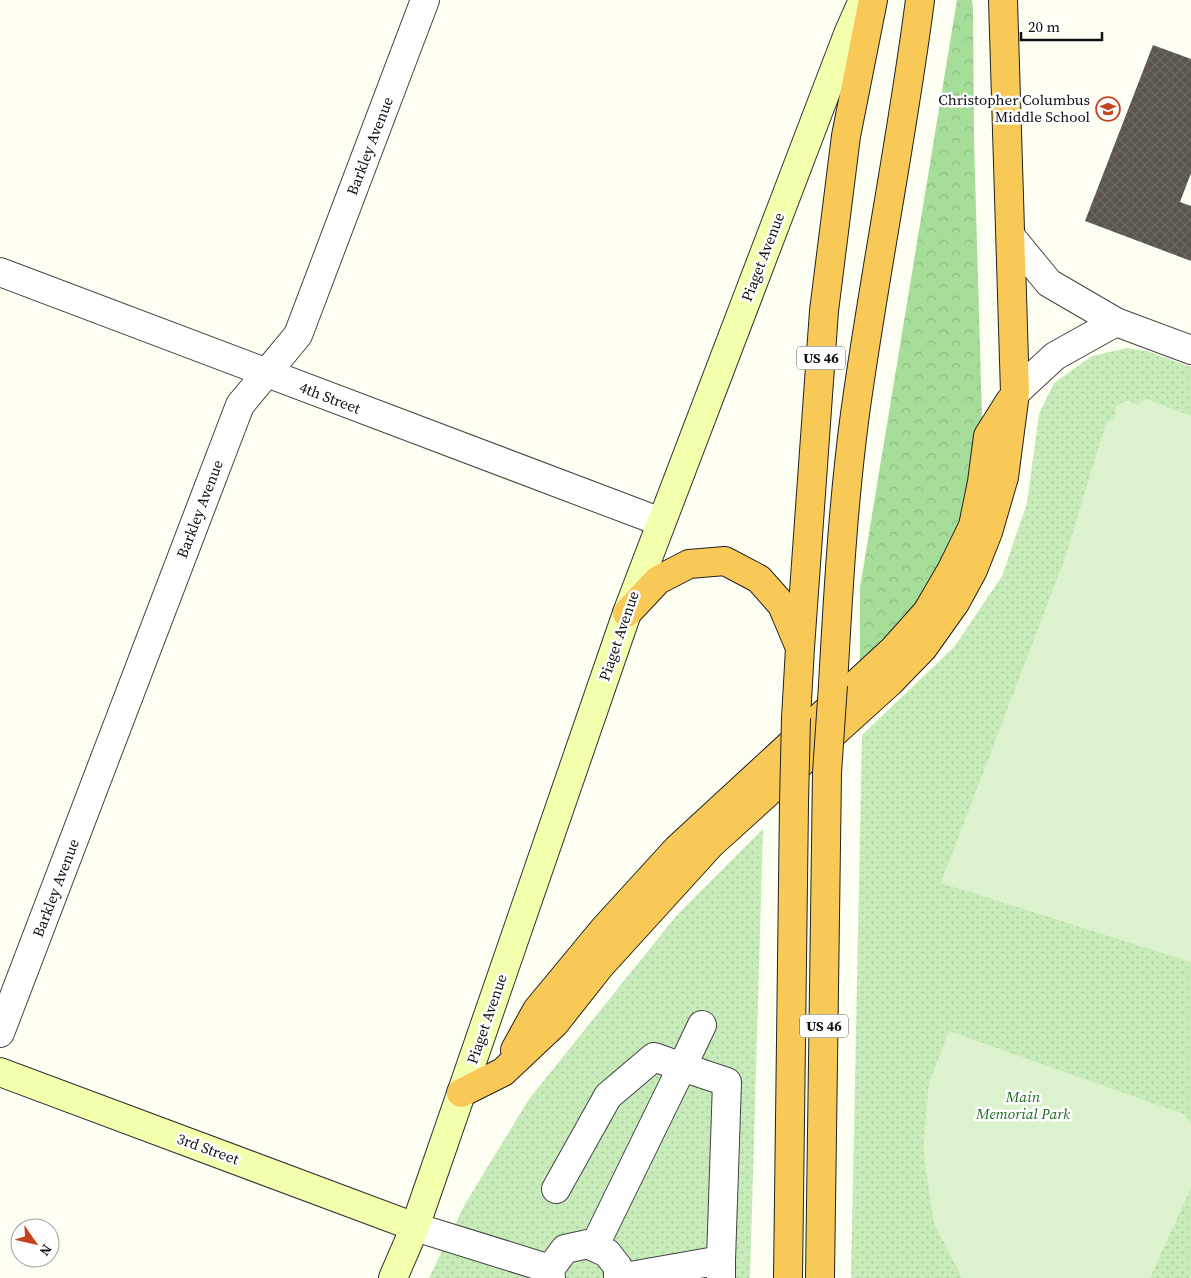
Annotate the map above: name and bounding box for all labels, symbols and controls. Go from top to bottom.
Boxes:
scale bar [1021,10,1102,42]
text: 20 m [1028,16,1060,37]
place label: Christopher Columbus Middle School [938,89,1091,127]
street label: Barkley Avenue [341,93,398,198]
school or university icon: Christopher Columbus Middle School [1095,96,1121,122]
street label: Piaget Avenue [736,209,789,304]
road number: US 46 [797,346,845,369]
street label: 4th Street [297,376,364,419]
street label: Barkley Avenue [171,456,228,561]
street label: Piaget Avenue [593,588,644,684]
street label: Barkley Avenue [27,835,84,940]
street label: Piaget Avenue [461,971,512,1067]
road number: US 46 [800,1014,848,1038]
park label: Main Memorial Park [975,1086,1071,1124]
street label: 3rd Street [174,1128,242,1169]
north arrow [10,1218,60,1268]
text: N [35,1240,57,1260]

